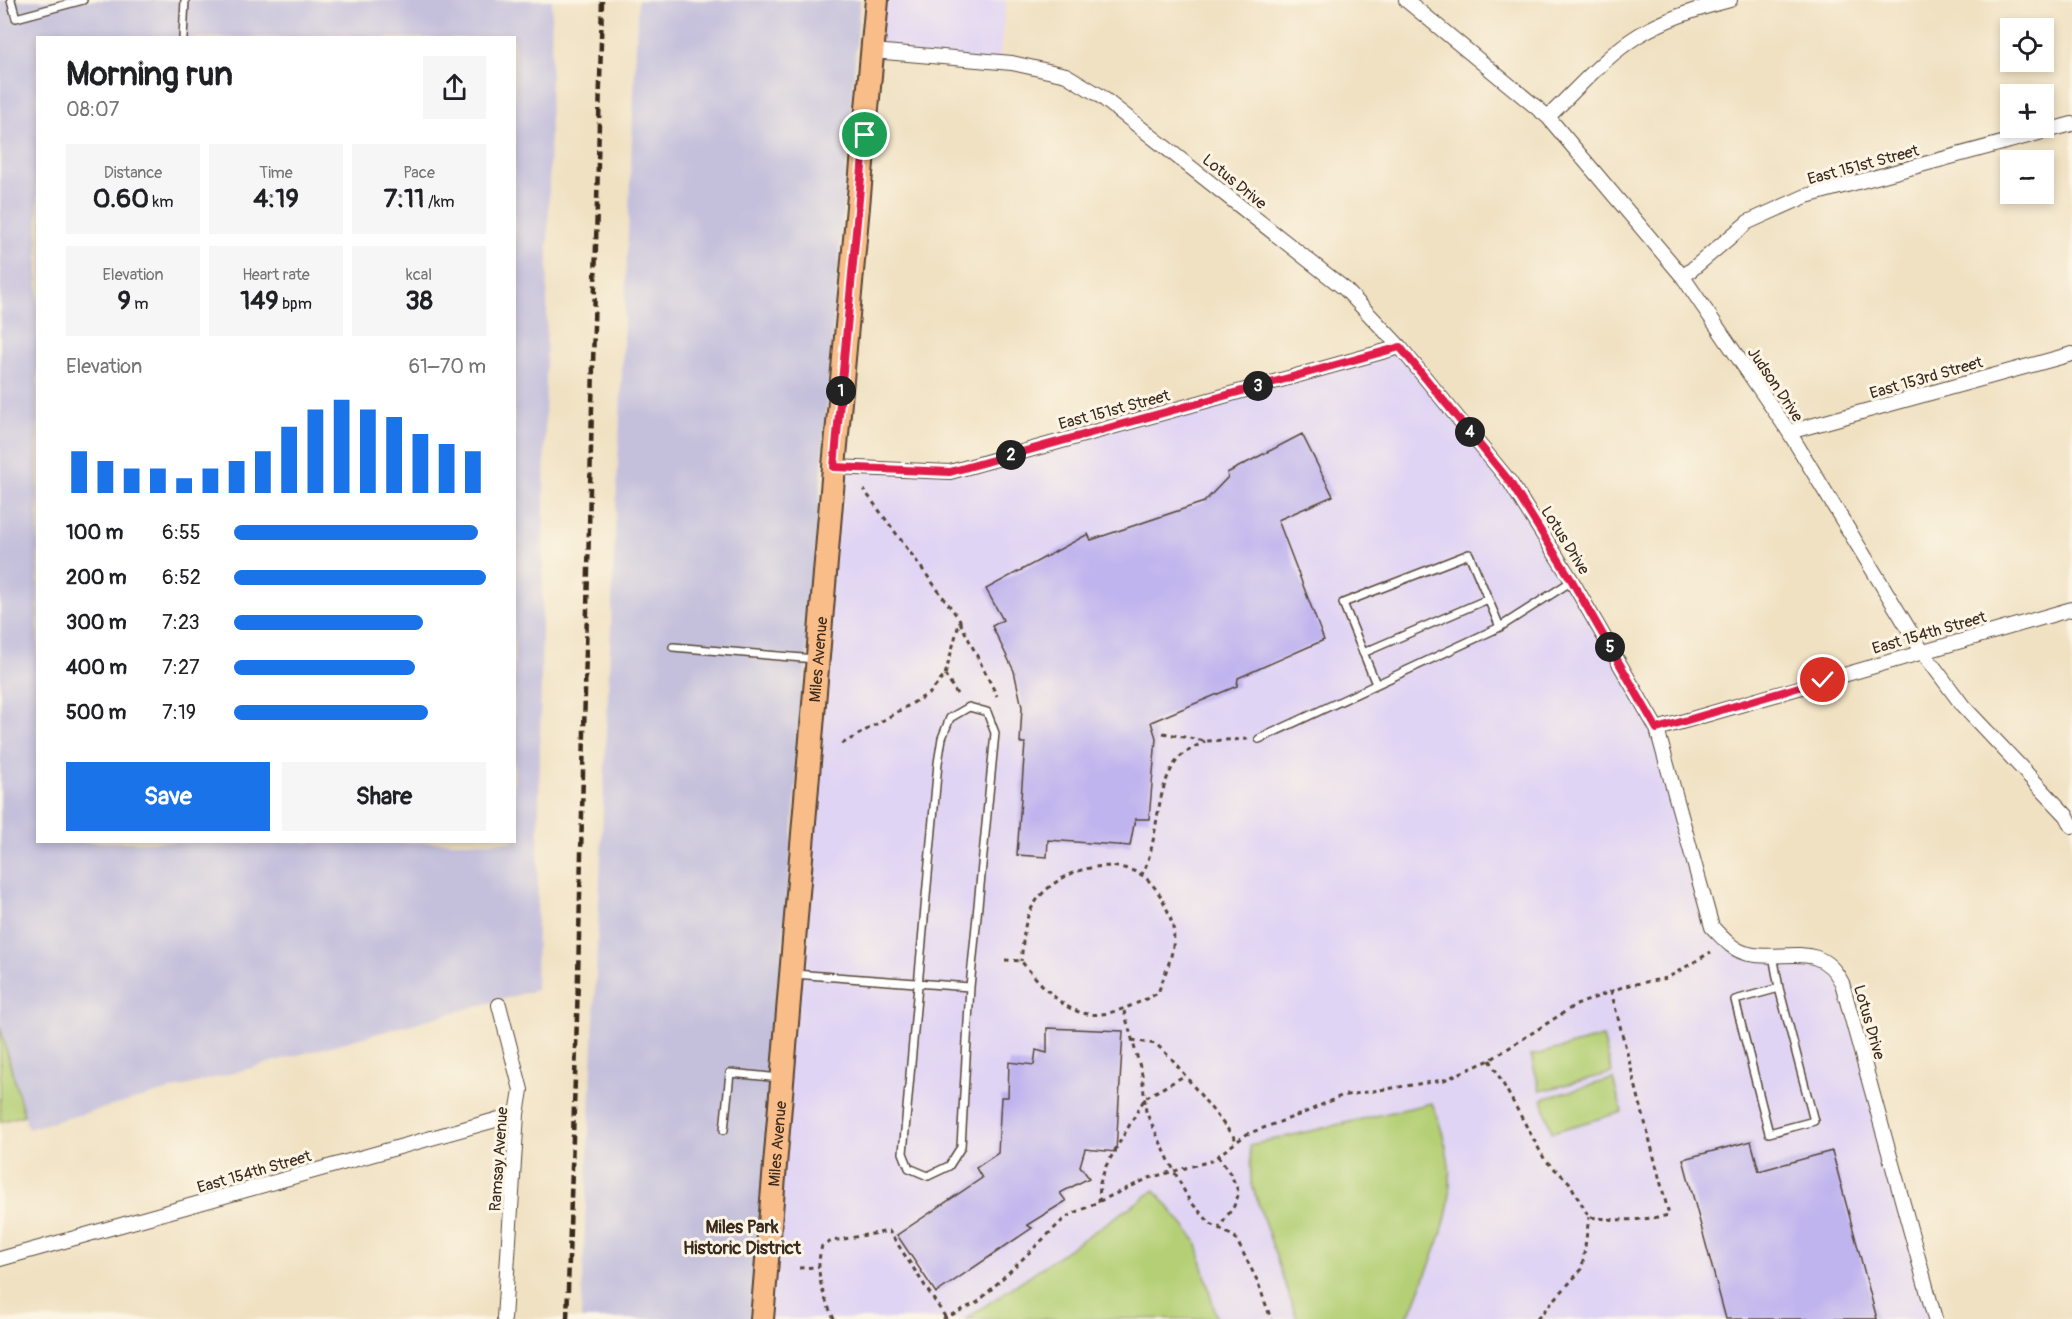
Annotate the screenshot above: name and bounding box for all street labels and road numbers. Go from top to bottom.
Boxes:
street label: East 151st Street [1805,140,1922,189]
street label: Lotus Drive [1198,150,1271,214]
street label: Judson Drive [1743,343,1808,426]
street label: East 153rd Street [1867,352,1986,404]
street label: East 151st Street [1056,385,1173,434]
street label: Lotus Drive [1536,503,1594,579]
street label: East 154th Street [1870,607,1989,659]
street label: Miles Avenue [805,616,832,703]
street label: Lotus Drive [1849,983,1889,1062]
street label: Miles Avenue [764,1100,791,1187]
street label: Ramsay Avenue [485,1106,513,1212]
street label: East 154th Street [195,1146,314,1198]

